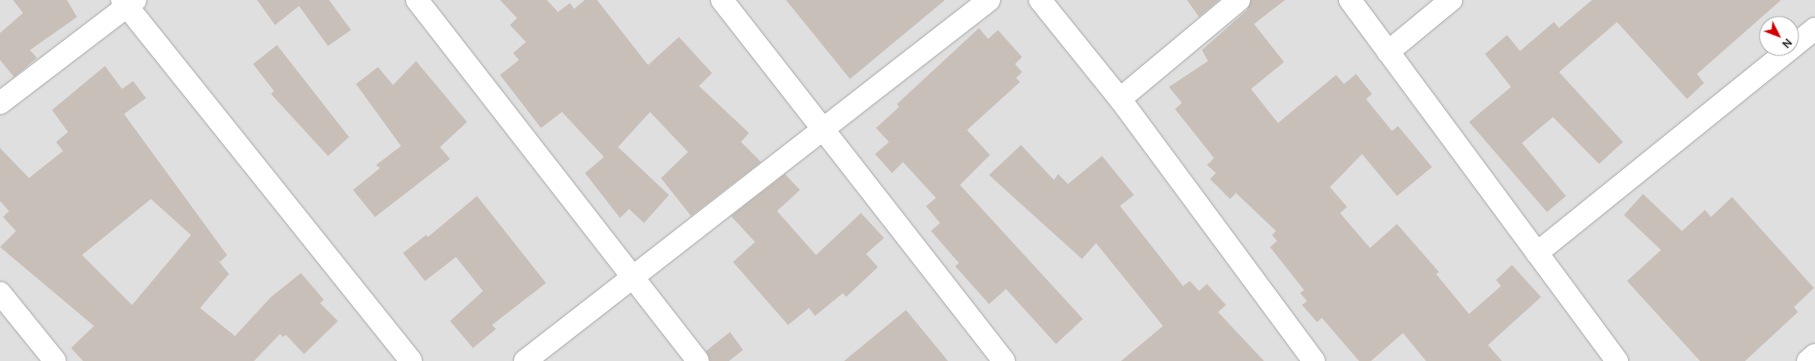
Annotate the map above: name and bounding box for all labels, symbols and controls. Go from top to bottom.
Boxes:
north arrow [1759,16,1799,56]
text: N [1779,36,1795,51]

